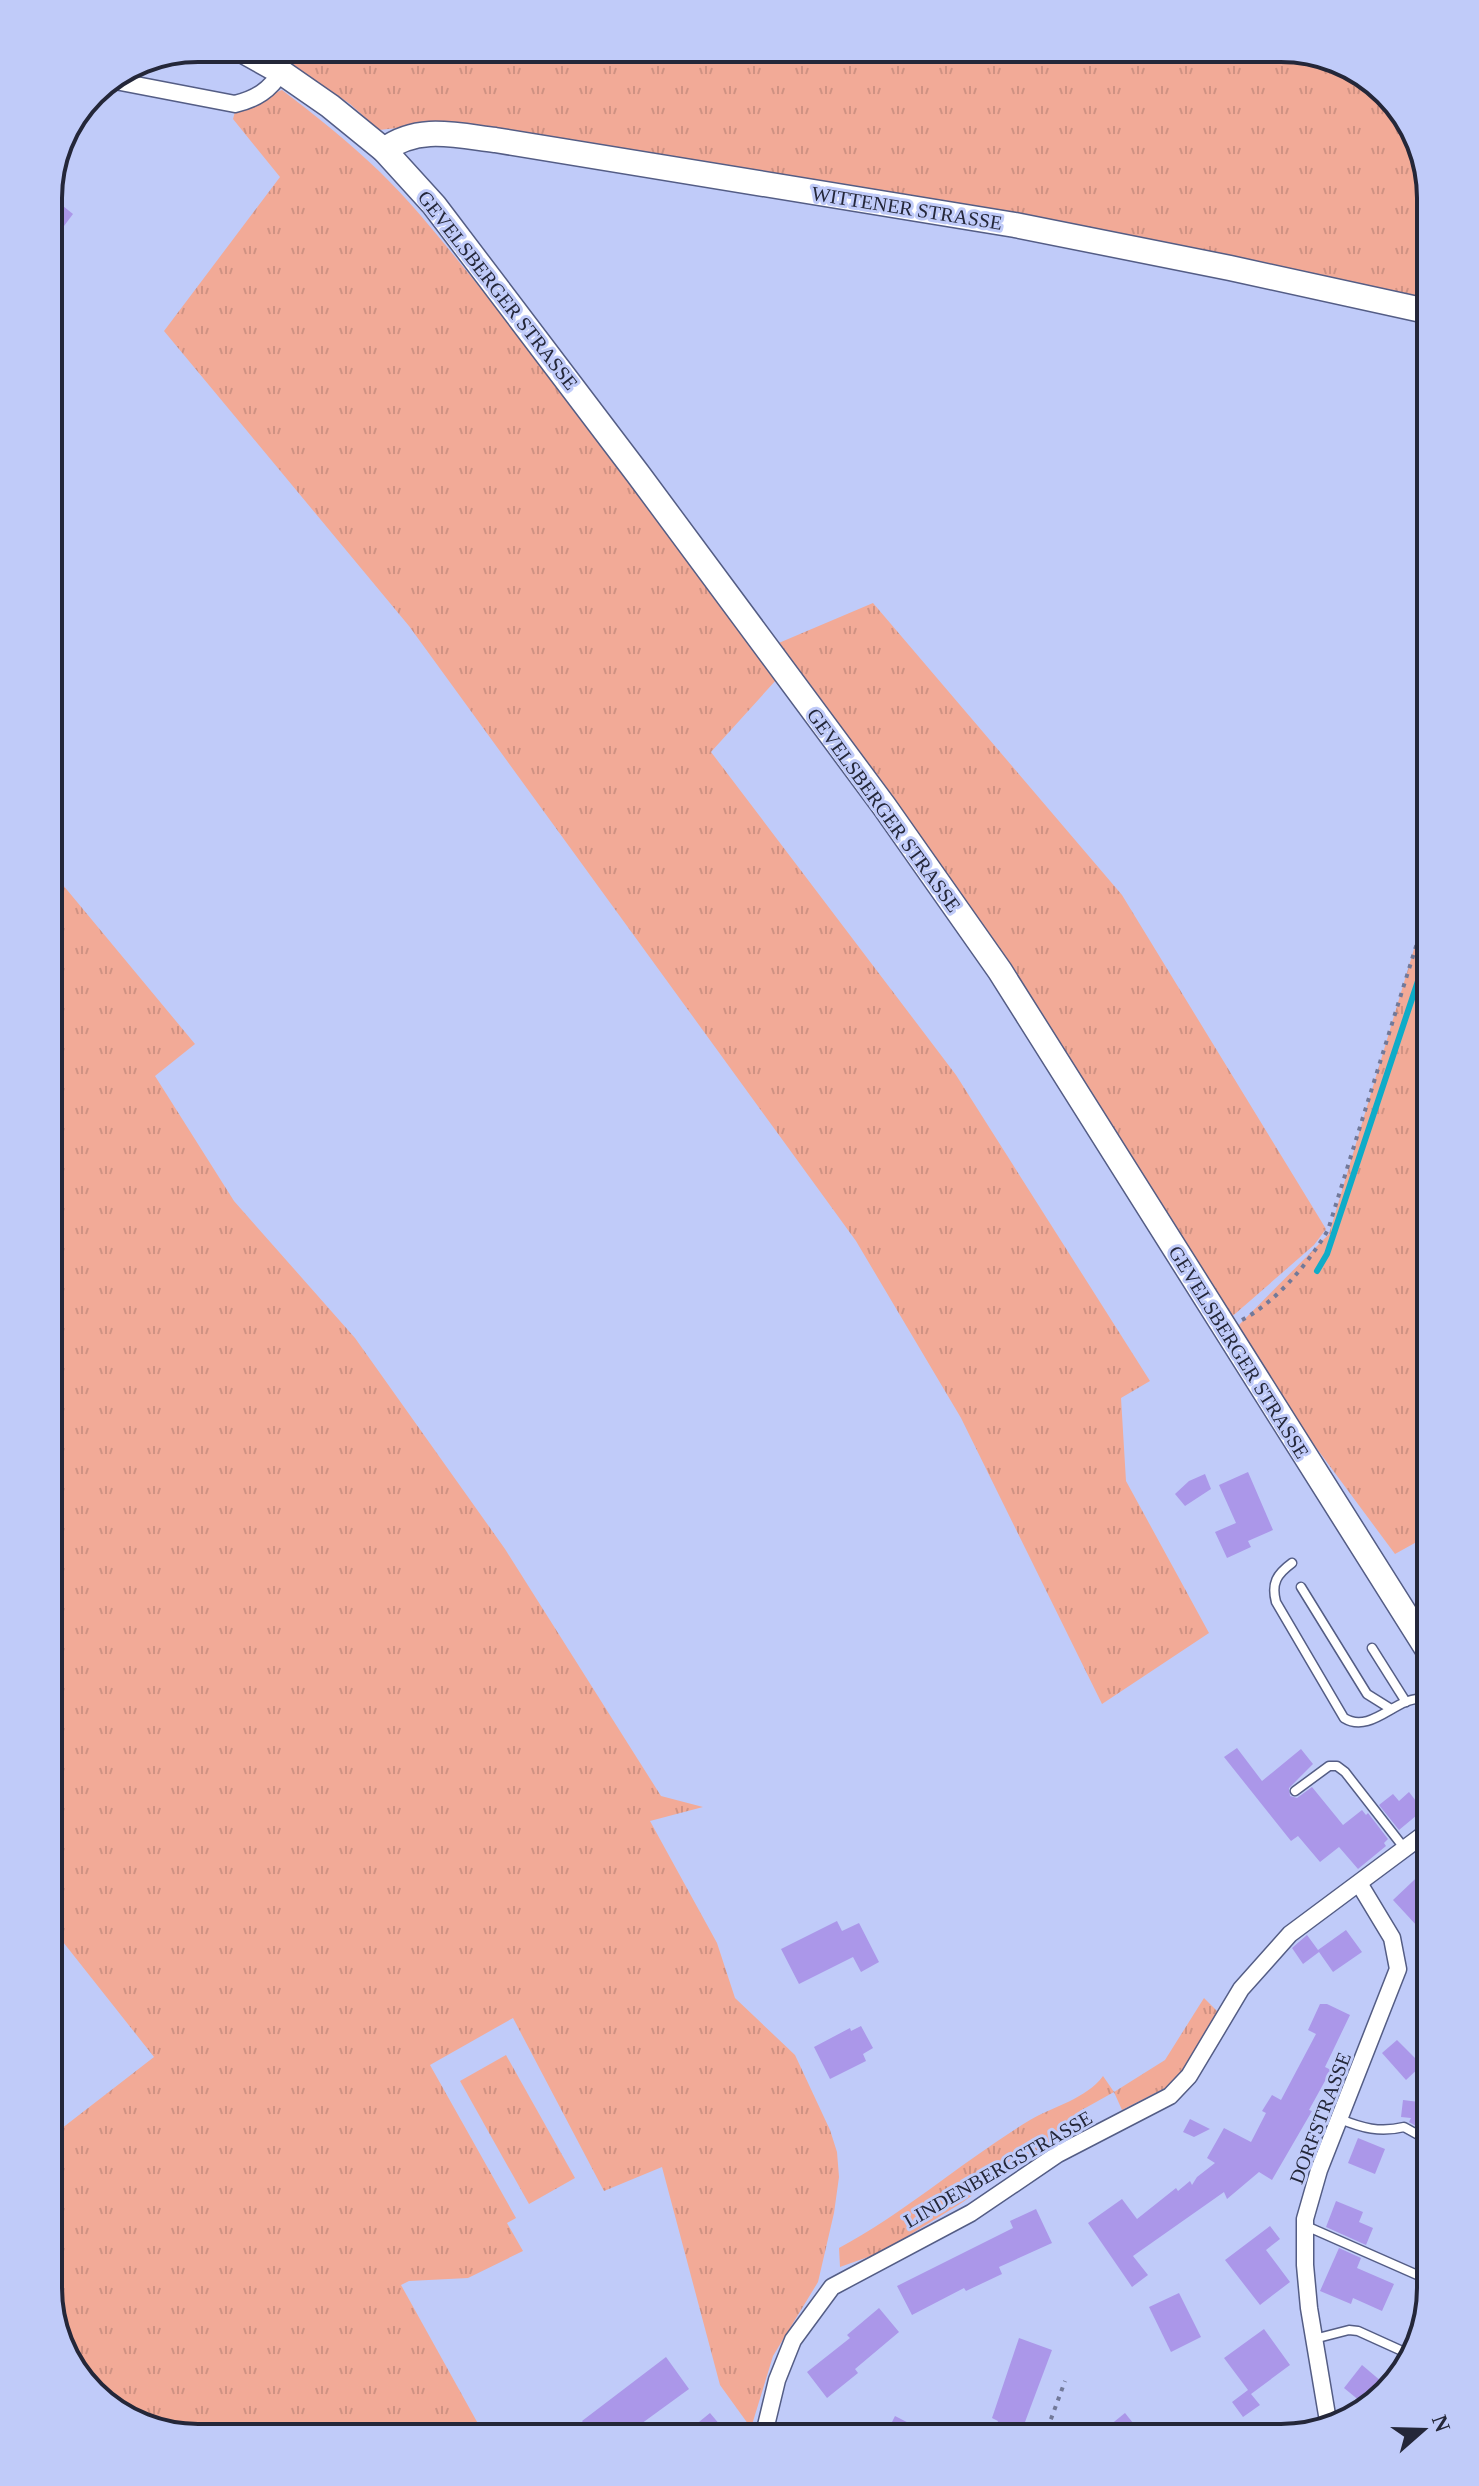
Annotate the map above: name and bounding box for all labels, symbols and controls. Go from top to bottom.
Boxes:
street label: WITTENER STRASSE [810,182,1004,234]
street label: GEVELSBERGER STRASSE [414,186,582,394]
street label: GEVELSBERGER STRASSE [803,704,965,916]
street label: GEVELSBERGER STRASSE [1164,1242,1314,1462]
street label: DORFSTRASSE [1285,2049,1355,2187]
street label: LINDENBERGSTRASSE [900,2106,1096,2232]
north arrow [1383,2390,1463,2470]
text: N [1427,2412,1456,2435]

